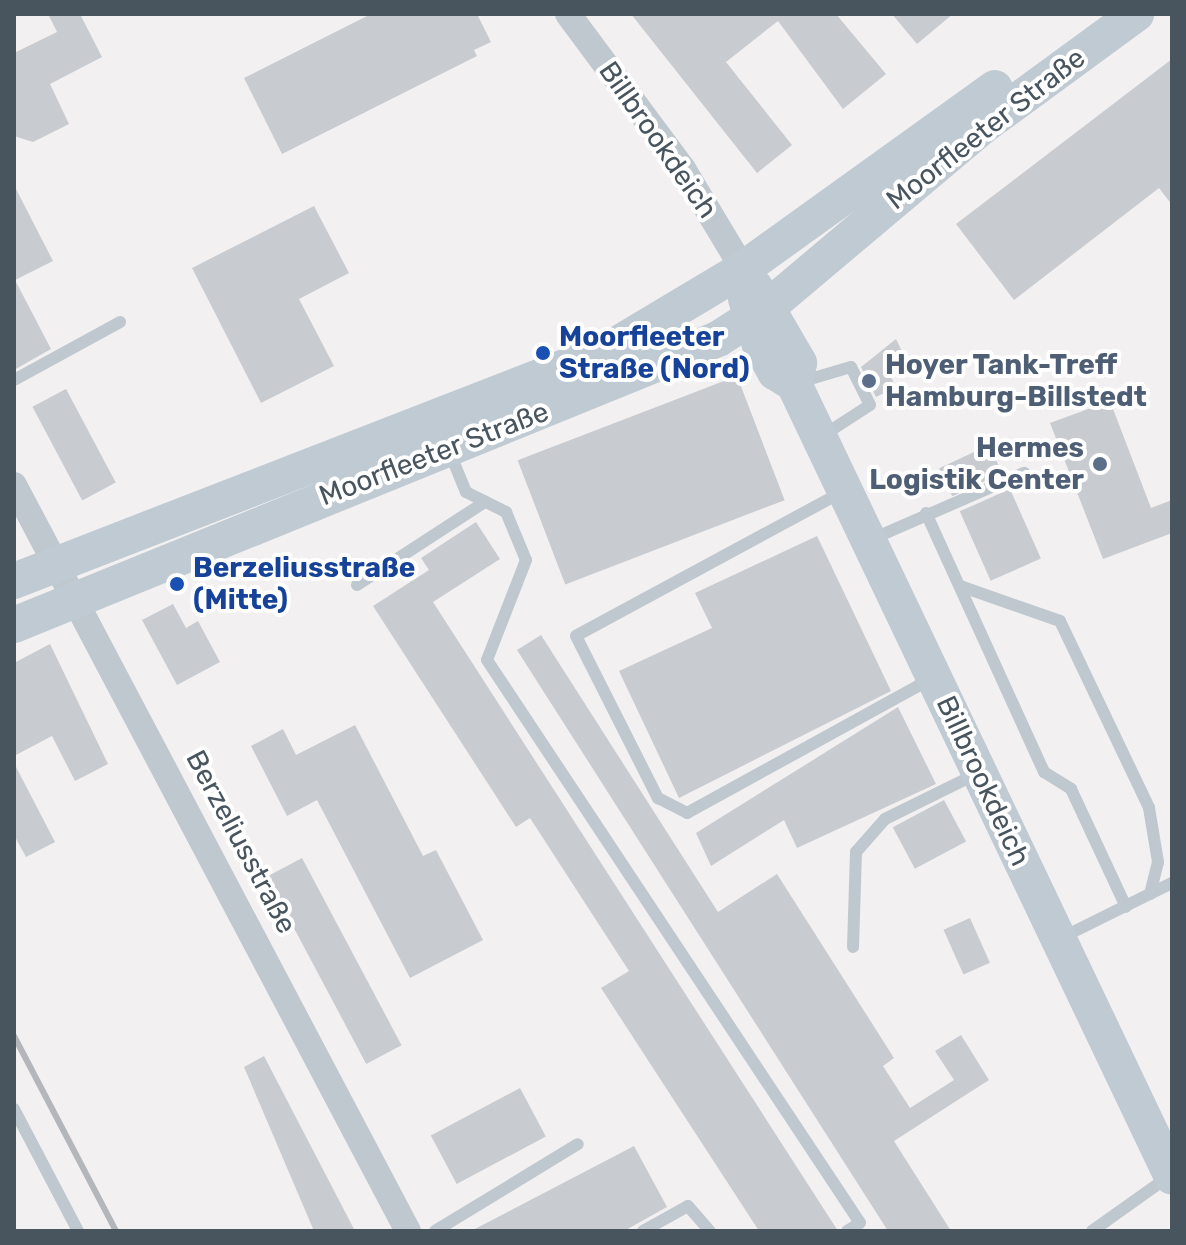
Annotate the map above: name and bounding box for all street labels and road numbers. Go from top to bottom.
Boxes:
street label: Moorfleeter Straße [880,41,1092,217]
street label: Billbrookdeich [592,55,724,225]
street label: Moorfleeter Straße [314,395,554,513]
street label: Billbrookdeich [929,691,1037,871]
street label: Berzeliusstraße [179,745,303,939]

